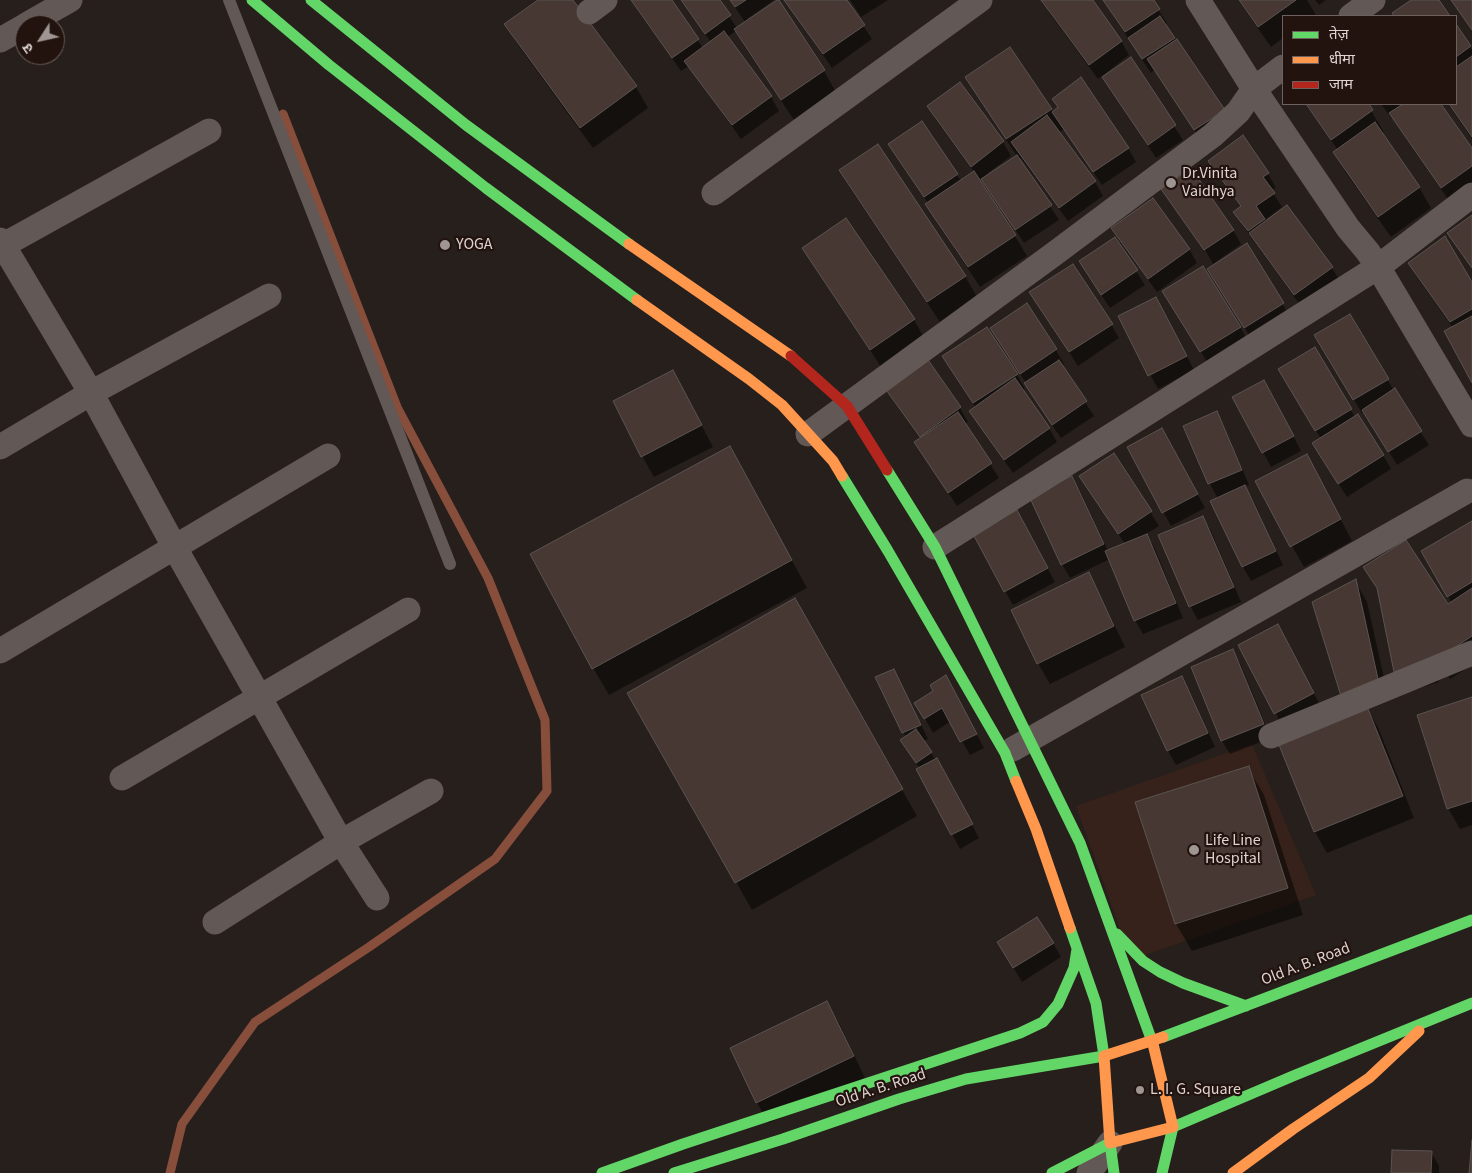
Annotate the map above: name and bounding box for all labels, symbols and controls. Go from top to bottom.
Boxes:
north arrow [15,15,65,65]
legend [1282,15,1457,105]
text: तेज़ [1329,24,1349,45]
text: उ [18,39,39,57]
text: धीमा [1329,49,1355,70]
text: जाम [1329,74,1353,95]
place label: Dr.Vinita Vaidhya [1182,164,1237,202]
marker: Dr.Vinita Vaidhya [1164,176,1178,190]
place label: YOGA [456,235,493,255]
marker: YOGA [438,238,452,252]
place label: Life Line Hospital [1205,831,1261,869]
marker: Life Line Hospital [1187,843,1201,857]
street label: Old A. B. Road [1259,939,1353,991]
street label: Old A. B. Road [834,1065,928,1113]
place label: L. I. G. Square [1150,1080,1241,1100]
marker: L. I. G. Square [1134,1084,1146,1096]

